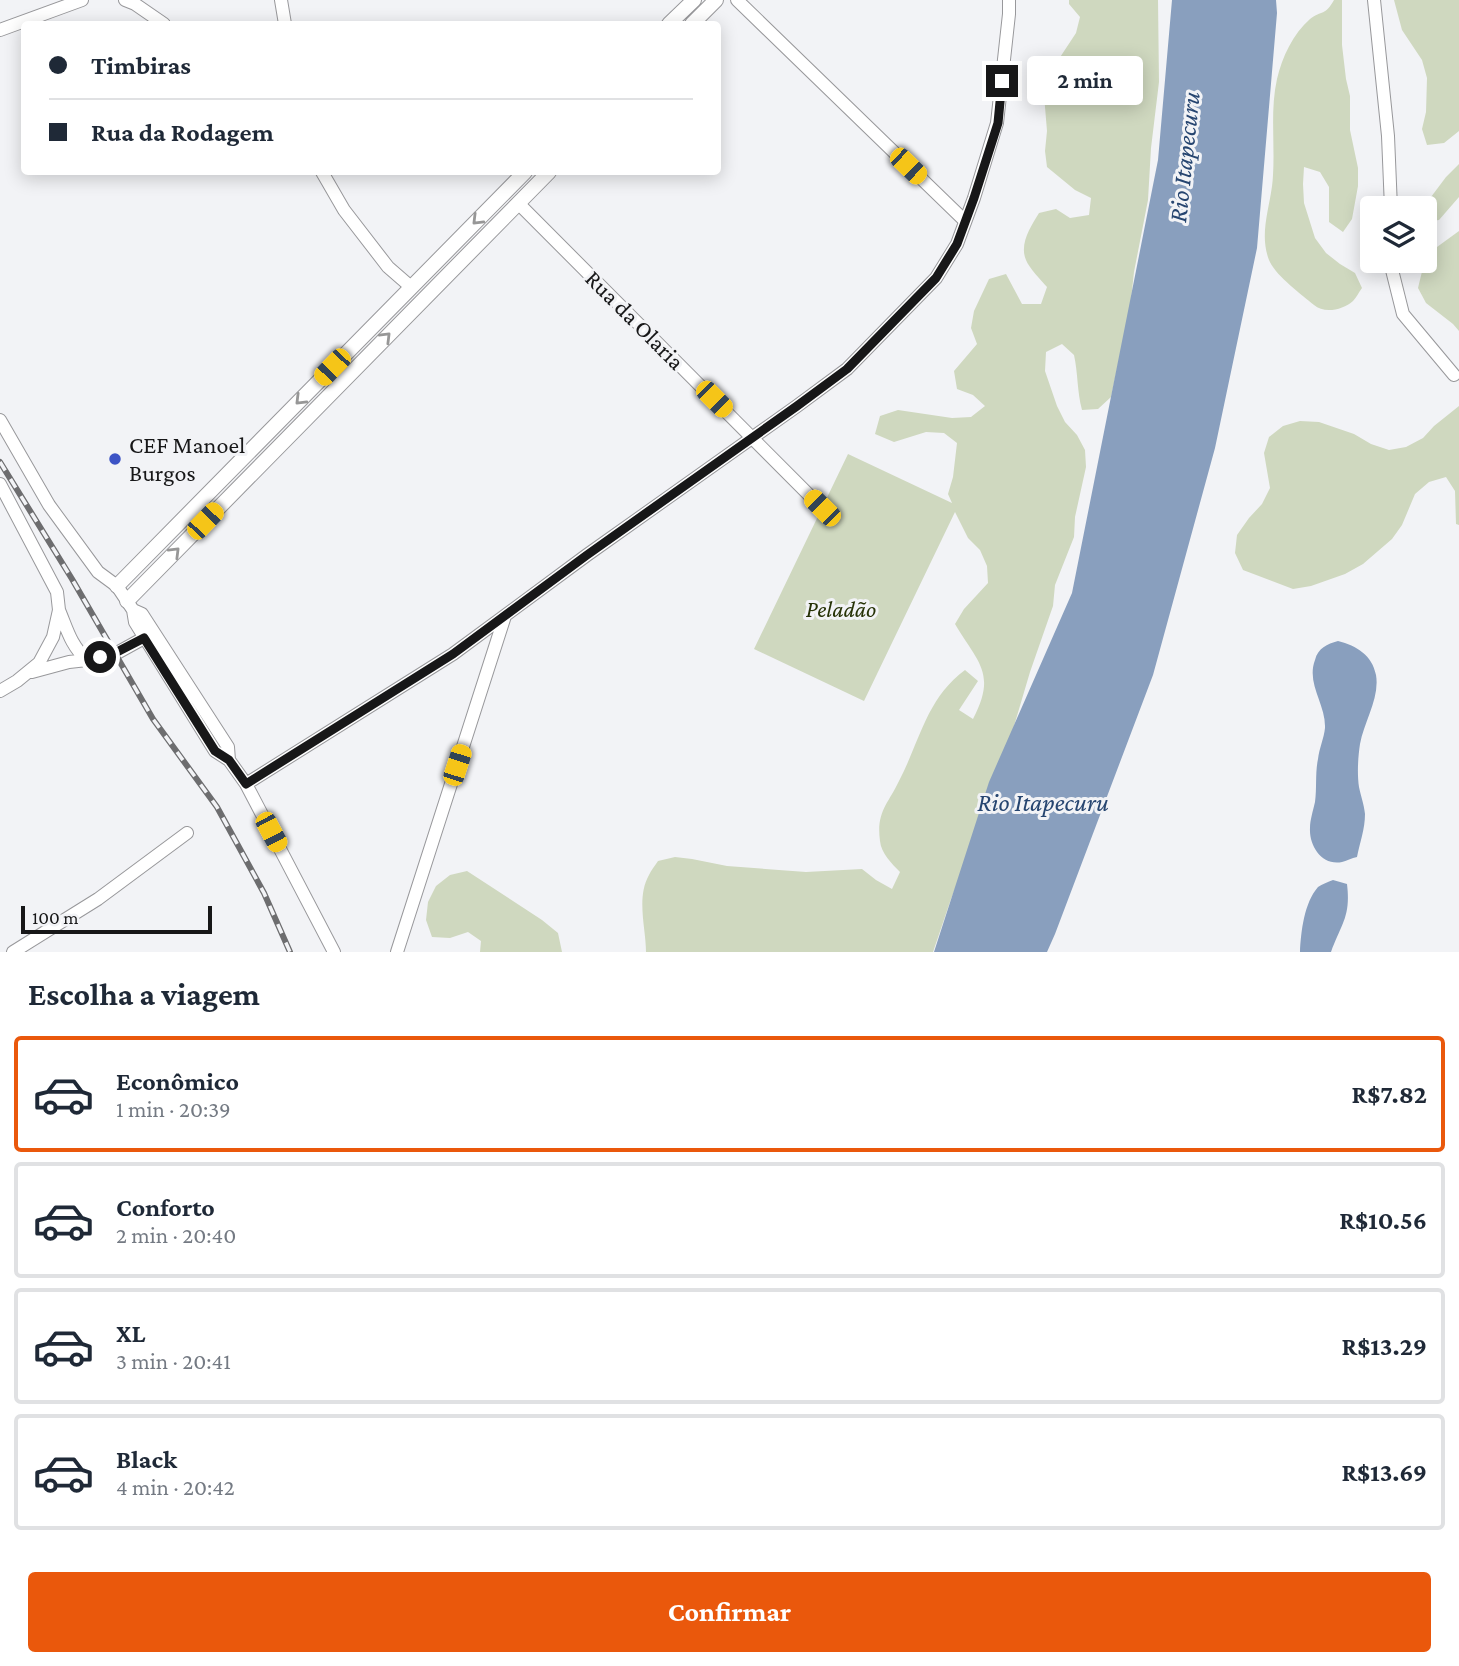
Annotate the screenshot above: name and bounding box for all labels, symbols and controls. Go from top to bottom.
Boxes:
text: Timbiras [91,51,191,80]
callout: 2 min [1026,56,1142,106]
route end [986,65,1018,97]
text: 2 min [1057,67,1113,93]
water label: Rio Itapecuru [1163,90,1206,224]
text: Rua da Rodagem [91,118,274,147]
car [886,144,931,188]
map controls [1360,196,1437,273]
button: layers [1360,196,1437,273]
one-way arrow [472,212,485,225]
street label: Rua da Olaria [580,264,691,375]
one-way arrow [377,333,390,346]
car [310,345,355,389]
car [692,377,737,421]
one-way arrow [295,391,308,404]
place label: CEF Manoel Burgos [129,431,245,486]
marker: CEF Manoel Burgos [107,451,123,467]
car [800,486,845,530]
car [183,499,228,543]
one-way arrow [166,547,179,560]
park label: Peladão [806,595,876,622]
route start [84,641,116,673]
car [441,742,474,788]
water label: Rio Itapecuru [977,788,1109,817]
car [252,809,291,855]
scale bar [21,903,212,935]
text: 100 m [32,907,79,928]
text: Escolha a viagem [28,976,260,1012]
icon: car [32,1063,95,1126]
text: Econômico [116,1067,239,1096]
text: R$7.82 [1352,1080,1427,1109]
text: 1 min · 20:39 [116,1096,231,1122]
icon: car [32,1189,95,1252]
text: Conforto [116,1193,215,1222]
text: R$10.56 [1339,1206,1427,1235]
text: 2 min · 20:40 [116,1222,236,1248]
icon: car [32,1315,95,1378]
text: XL [116,1319,145,1348]
text: R$13.29 [1342,1332,1427,1361]
text: 3 min · 20:41 [116,1348,231,1374]
icon: car [32,1441,95,1504]
text: Black [116,1445,177,1474]
text: R$13.69 [1342,1458,1427,1487]
text: 4 min · 20:42 [116,1474,235,1500]
button: Confirmar [28,1572,1431,1652]

